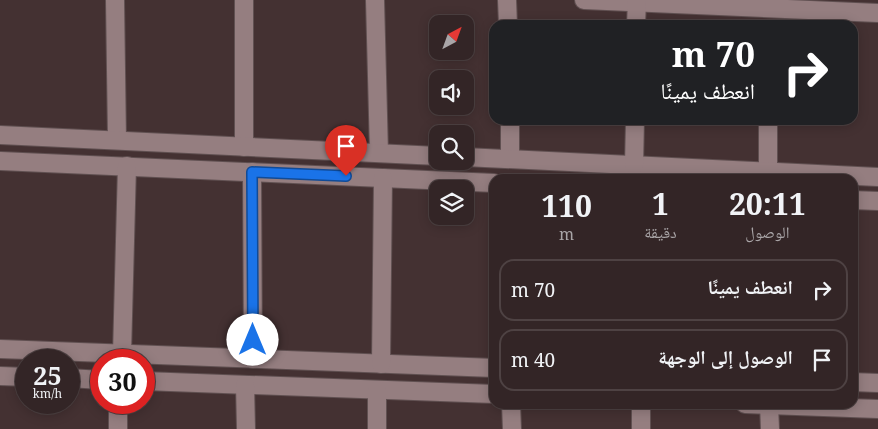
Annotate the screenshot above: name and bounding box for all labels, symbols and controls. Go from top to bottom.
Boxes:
north arrow [429,15,474,60]
map controls [429,15,474,225]
text: 70 m [672,30,755,77]
icon: right [773,40,838,105]
button: sound [429,70,474,115]
text: انعطف يمينًا [661,75,755,105]
pin [325,125,367,176]
button: search [429,125,474,170]
icon: arrive [332,132,360,160]
button: layers [429,180,474,225]
text: 1 [652,183,669,224]
text: 20:11 [729,183,806,224]
text: 110 [541,185,592,226]
text: دقيقة [644,221,677,243]
text: الوصول [745,221,790,243]
text: m [559,223,574,245]
text: انعطف يمينًا [707,274,793,300]
icon: right [808,276,836,304]
text: 70 m [511,277,555,303]
position arrow [226,313,278,365]
text: الوصول إلى الوجهة [658,344,793,370]
icon: arrive [808,346,836,374]
text: 40 m [511,347,555,373]
speed limit sign: 30 [90,349,155,414]
text: 25 [33,358,62,392]
text: km/h [33,385,62,402]

